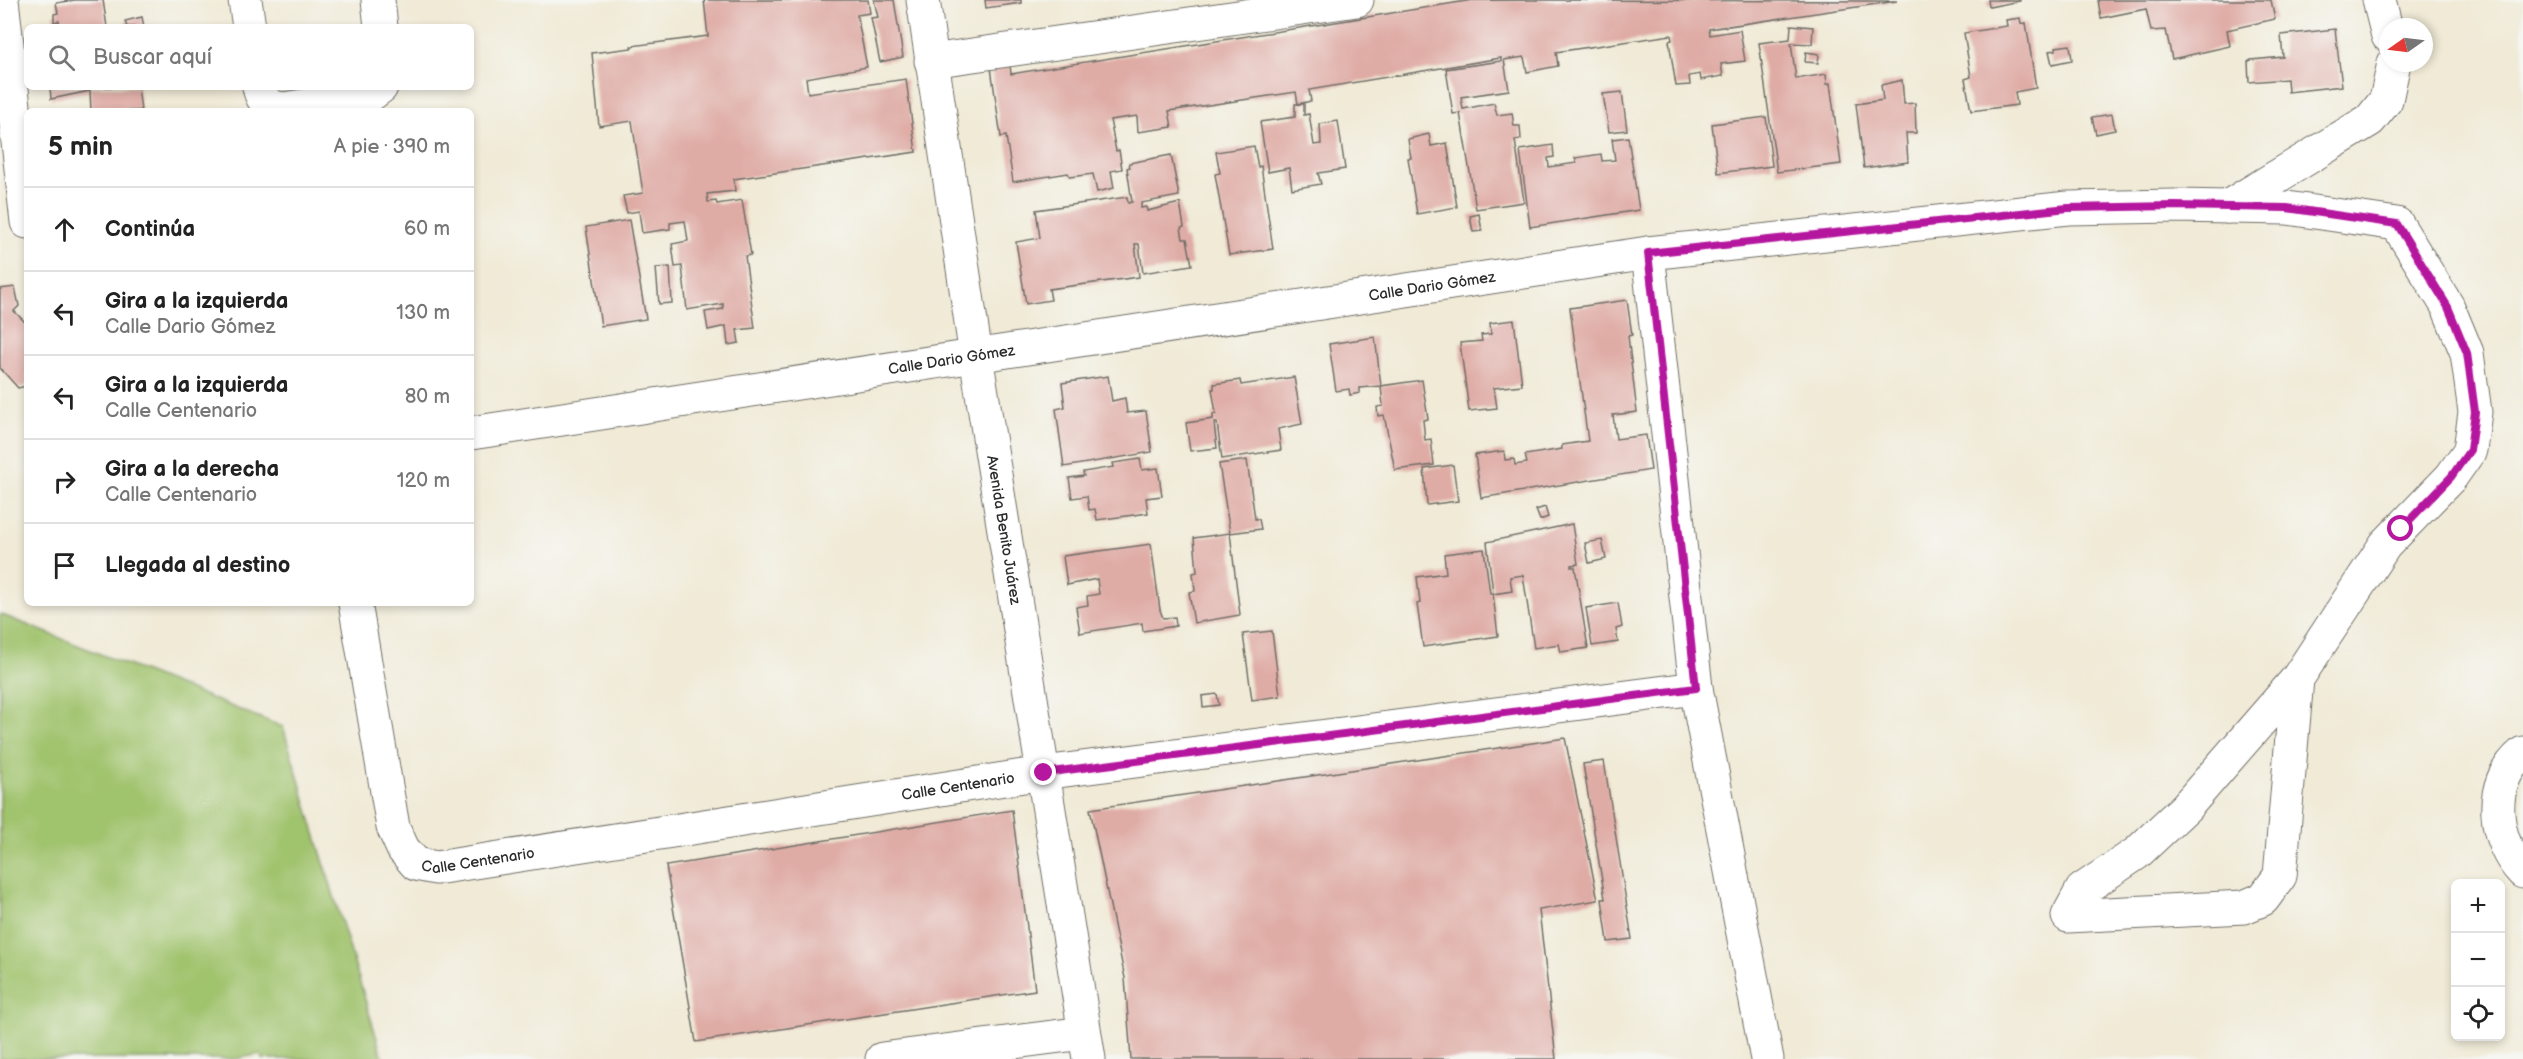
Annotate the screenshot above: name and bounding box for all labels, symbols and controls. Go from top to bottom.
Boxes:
north arrow [2379,18,2433,72]
search box [24,24,474,90]
icon: search [45,41,78,74]
text: Buscar aquí [93,44,212,71]
text: 5 min [48,132,113,163]
text: A pie · 390 m [334,135,450,159]
icon: ahead [48,213,81,246]
text: Continúa [105,216,195,243]
text: 60 m [404,217,450,241]
street label: Calle Dario Gómez [1367,267,1497,305]
text: Gira a la izquierda [105,288,289,315]
icon: left [48,297,81,330]
text: 130 m [396,301,450,325]
text: Calle Dario Gómez [105,315,275,339]
street label: Calle Dario Gómez [887,340,1017,379]
text: Gira a la izquierda [105,372,289,399]
icon: left [48,381,81,414]
text: 80 m [405,385,450,409]
text: Calle Centenario [105,399,257,423]
street label: Avenida Benito Juárez [983,454,1025,607]
text: Gira a la derecha [105,456,279,483]
icon: right [48,465,81,498]
text: 120 m [397,469,450,493]
text: Calle Centenario [105,483,257,507]
route start [2387,515,2413,541]
icon: arrive [48,549,81,582]
text: Llegada al destino [105,552,290,579]
route end [1030,759,1056,785]
street label: Calle Centenario [900,768,1016,805]
street label: Calle Centenario [420,843,536,878]
map controls [2451,879,2505,1041]
button: + [2451,879,2505,933]
button: − [2451,933,2505,987]
button: locate [2451,987,2505,1041]

